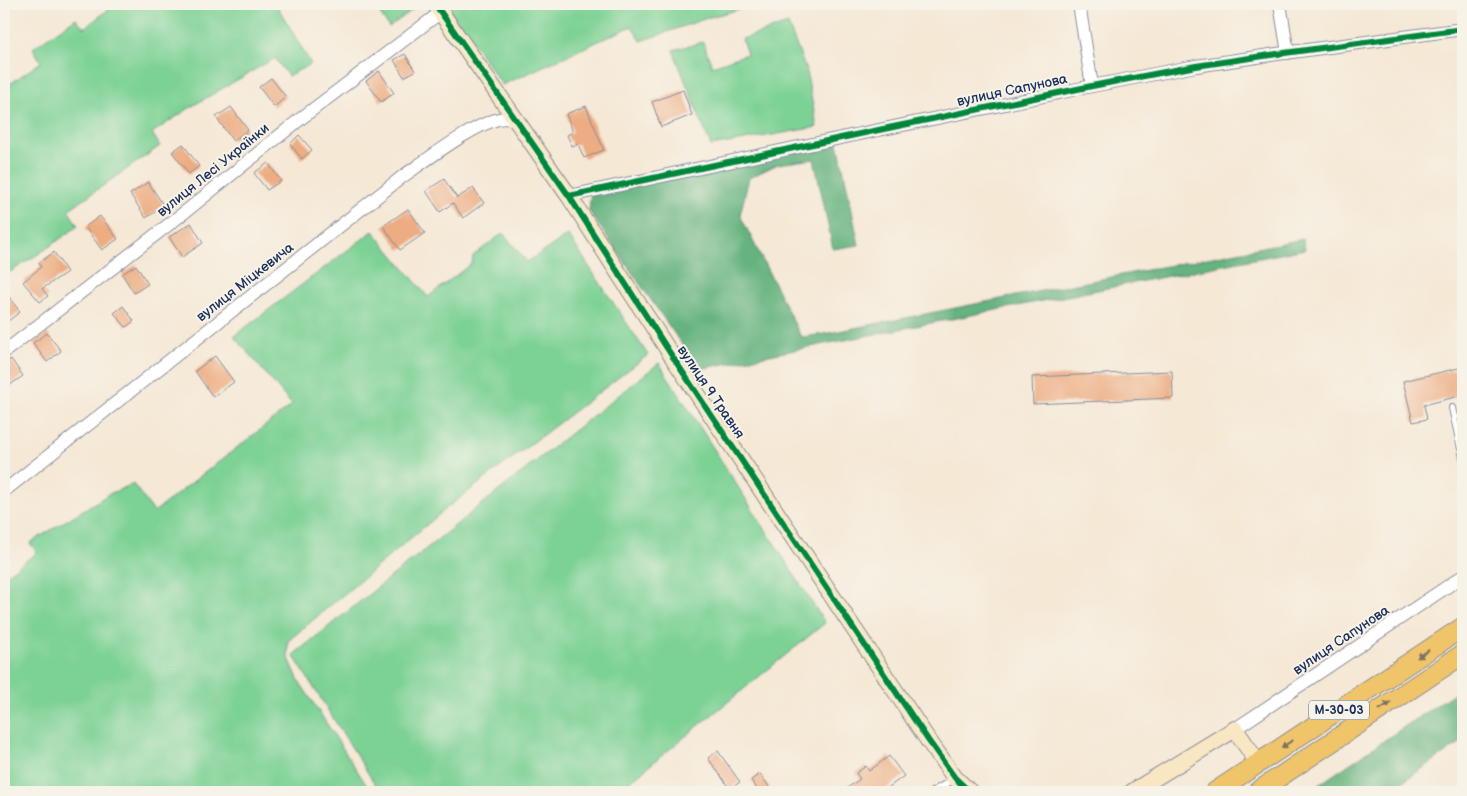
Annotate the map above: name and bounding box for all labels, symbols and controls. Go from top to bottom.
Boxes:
street label: вулиця Сапунова [955,70,1069,110]
street label: вулиця Лесі Українки [153,120,273,220]
street label: вулиця Міцкевича [193,238,298,325]
street label: вулиця 9 Травня [674,342,749,442]
street label: вулиця Сапунова [1290,601,1393,678]
one-way arrow [1416,650,1429,659]
road number: М-30-03 [1309,700,1369,720]
one-way arrow [1378,702,1392,711]
one-way arrow [1280,739,1294,749]

